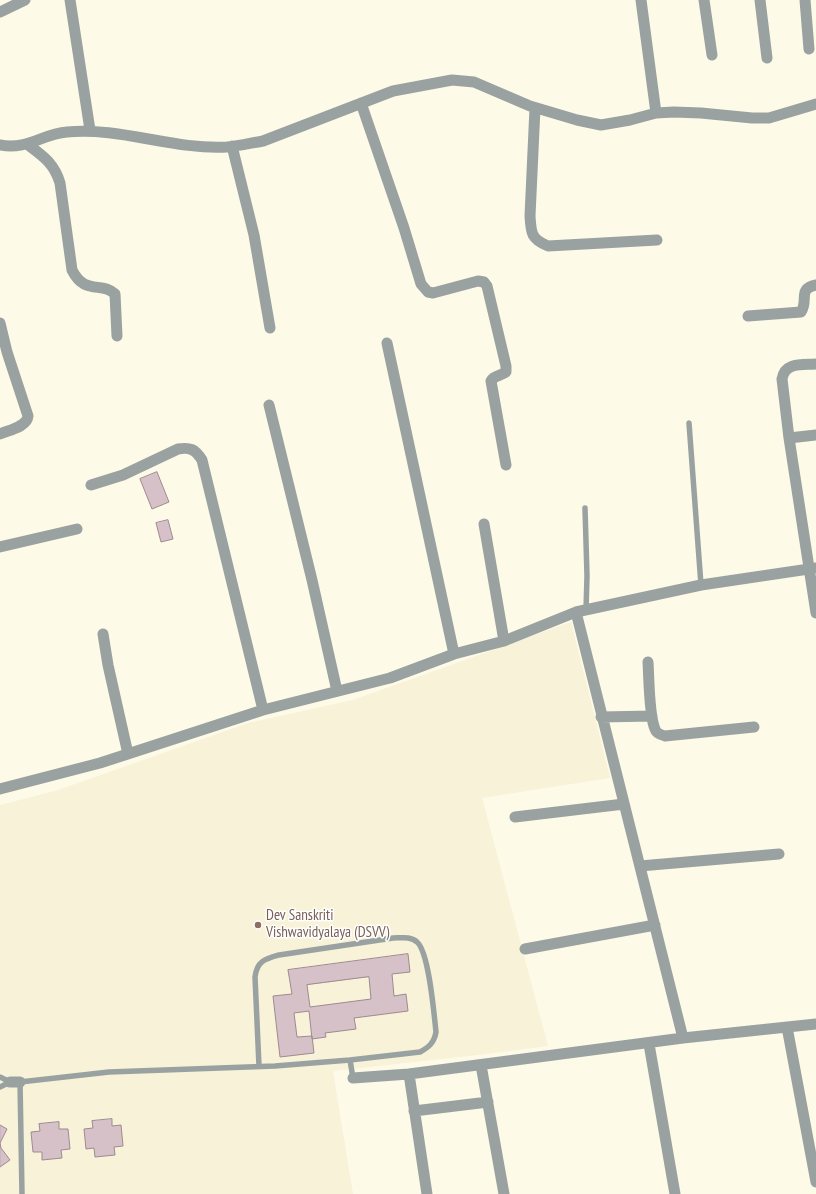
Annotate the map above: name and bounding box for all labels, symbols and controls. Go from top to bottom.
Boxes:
place label: Dev Sanskriti Vishwavidyalaya (DSVV) [266,907,389,942]
marker: Dev Sanskriti Vishwavidyalaya (DSVV) [253,920,263,930]

